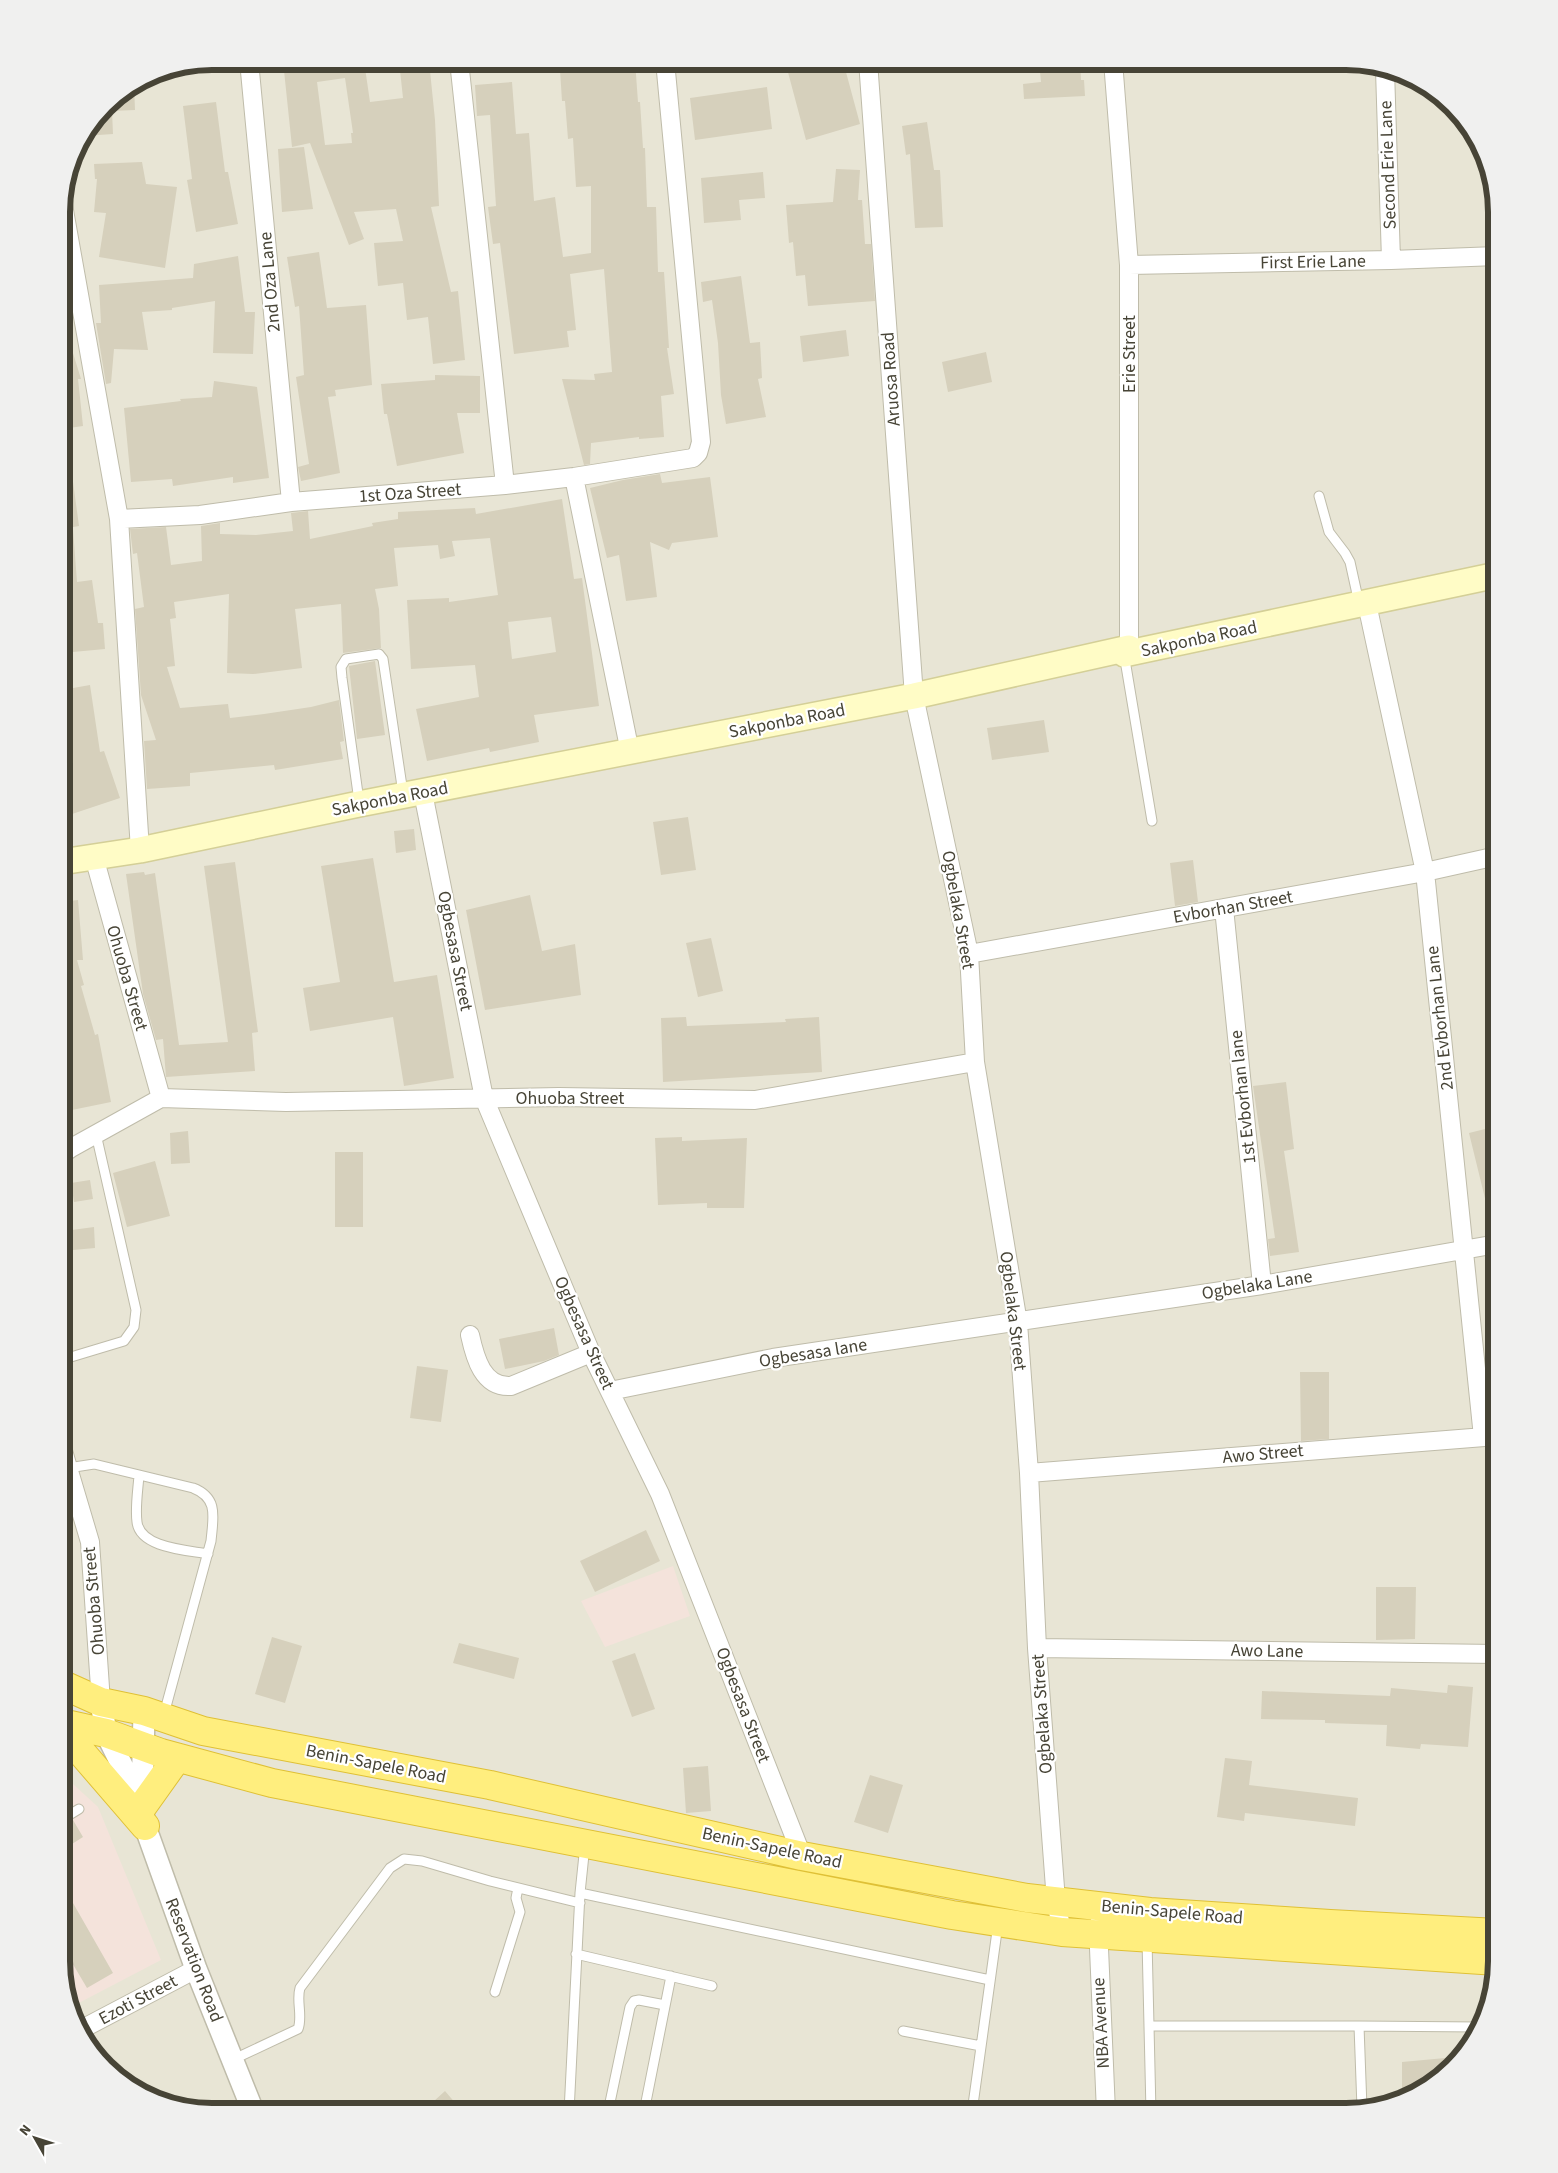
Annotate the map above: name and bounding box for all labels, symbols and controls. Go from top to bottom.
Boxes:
street label: Second Erie Lane [1373,100,1403,230]
street label: 2nd Oza Lane [253,231,287,333]
street label: First Erie Lane [1260,249,1366,275]
street label: Erie Street [1117,315,1142,393]
street label: Aruosa Road [875,331,907,427]
street label: 1st Oza Street [358,477,462,509]
street label: Sakponba Road [1139,614,1259,664]
street label: Sakponba Road [727,697,847,745]
street label: Sakponba Road [330,775,450,823]
street label: Ogbelaka Street [935,849,981,971]
street label: Evborhan Street [1171,884,1295,930]
street label: Ogbesasa Street [431,889,479,1013]
street label: Ohuoba Street [100,922,154,1034]
street label: 2nd Evborhan Lane [1420,945,1460,1091]
street label: 1st Evborhan lane [1224,1029,1262,1165]
street label: Ohuoba Street [516,1086,624,1111]
street label: Ogbelaka Street [993,1250,1033,1372]
street label: Ogbelaka Lane [1200,1264,1314,1306]
street label: Ogbesasa Street [548,1272,620,1394]
street label: Ogbesasa lane [757,1332,869,1374]
street label: Awo Street [1222,1438,1304,1470]
street label: Ohuoba Street [77,1546,111,1656]
street label: Awo Lane [1231,1638,1304,1664]
street label: Ogbesasa Street [709,1644,777,1766]
street label: Ogbelaka Street [1025,1653,1059,1775]
street label: Benin-Sapele Road [304,1738,448,1790]
street label: Benin-Sapele Road [700,1821,844,1875]
street label: Benin-Sapele Road [1100,1893,1244,1931]
street label: Reservation Road [159,1894,229,2026]
street label: Ezoti Street [94,1969,182,2031]
street label: NBA Avenue [1086,1977,1116,2069]
north arrow [10,2113,60,2163]
text: N [15,2121,36,2140]

